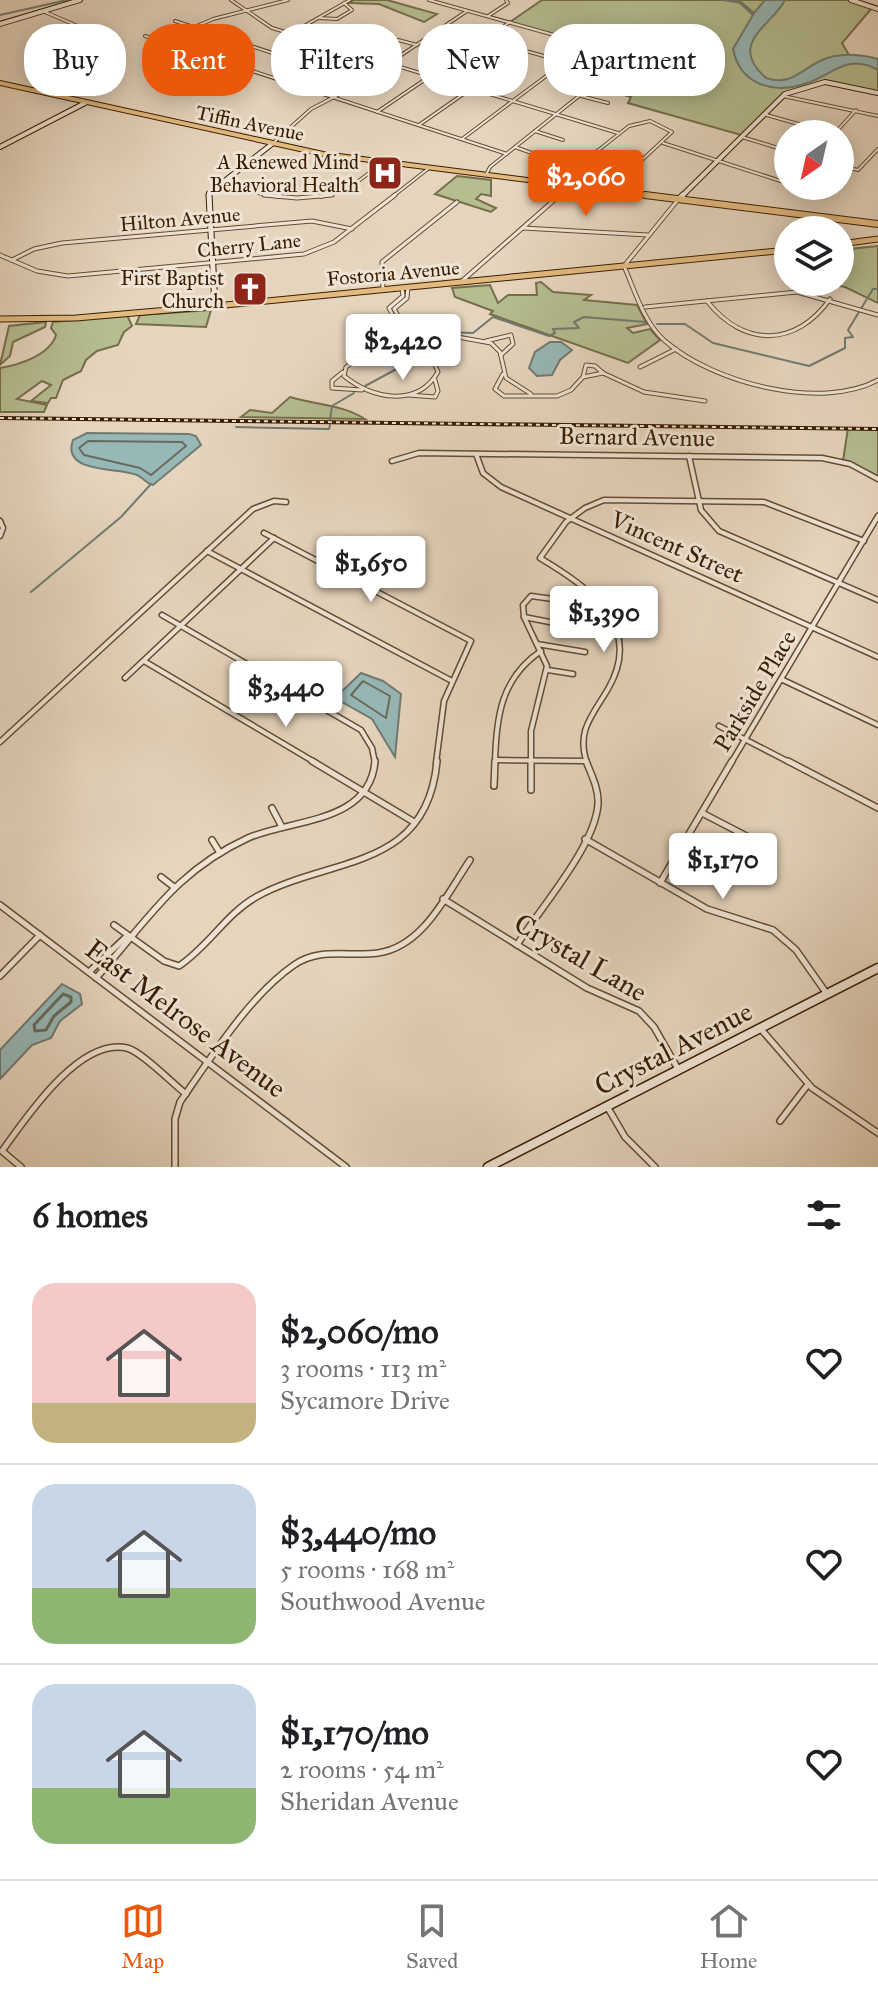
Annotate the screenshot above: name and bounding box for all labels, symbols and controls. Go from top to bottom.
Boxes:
chip: Buy [24,24,126,96]
chip: Rent [142,24,255,96]
chip: Filters [271,24,402,96]
chip: New [418,24,528,96]
chip: Apartment [544,24,725,96]
street label: Tiffin Avenue [194,100,306,146]
north arrow [774,120,854,200]
map controls [774,120,854,296]
place label: A Renewed Mind Behavioral Health [210,150,359,197]
pin: $2,060 [521,150,651,218]
hospital icon: A Renewed Mind Behavioral Health [366,154,404,192]
text: $2,060 [546,160,626,192]
street label: Hilton Avenue [119,202,241,236]
button: layers [774,216,854,296]
street label: Cherry Lane [196,228,302,262]
street label: Fostoria Avenue [326,255,460,291]
place label: First Baptist Church [121,266,224,313]
church icon: First Baptist Church [231,270,269,308]
pin: $2,420 [338,314,468,382]
text: $2,420 [364,324,442,356]
street label: Bernard Avenue [559,421,715,453]
street label: Vincent Street [605,504,749,590]
pin: $1,650 [306,536,436,604]
text: $1,650 [334,546,408,578]
pin: $1,390 [539,586,669,654]
text: $1,390 [568,596,640,628]
street label: Parkside Place [707,625,803,757]
pin: $3,440 [221,661,351,729]
text: $3,440 [247,671,325,703]
pin: $1,170 [658,833,788,901]
text: $1,170 [687,843,759,875]
street label: Crystal Lane [508,905,653,1009]
street label: East Melrose Avenue [78,931,293,1105]
street label: Crystal Avenue [589,994,758,1103]
icon: filters [802,1193,846,1237]
text: 6 homes [32,1195,148,1236]
text: $2,060/mo [280,1311,439,1352]
icon: home [96,1315,192,1411]
icon: heart [802,1341,846,1385]
text: 3 rooms · 113 m² [280,1352,446,1384]
text: Sycamore Drive [280,1384,450,1416]
text: $3,440/mo [280,1512,436,1553]
icon: home [96,1516,192,1612]
icon: heart [802,1542,846,1586]
text: 5 rooms · 168 m² [280,1553,454,1585]
text: Southwood Avenue [280,1585,486,1617]
text: $1,170/mo [280,1712,429,1753]
icon: home [96,1716,192,1812]
icon: heart [802,1742,846,1786]
text: 2 rooms · 54 m² [280,1753,444,1785]
text: Sheridan Avenue [280,1785,459,1817]
tab: Map [121,1899,165,1974]
tab: Saved [406,1899,458,1974]
tab: Home [700,1899,757,1974]

